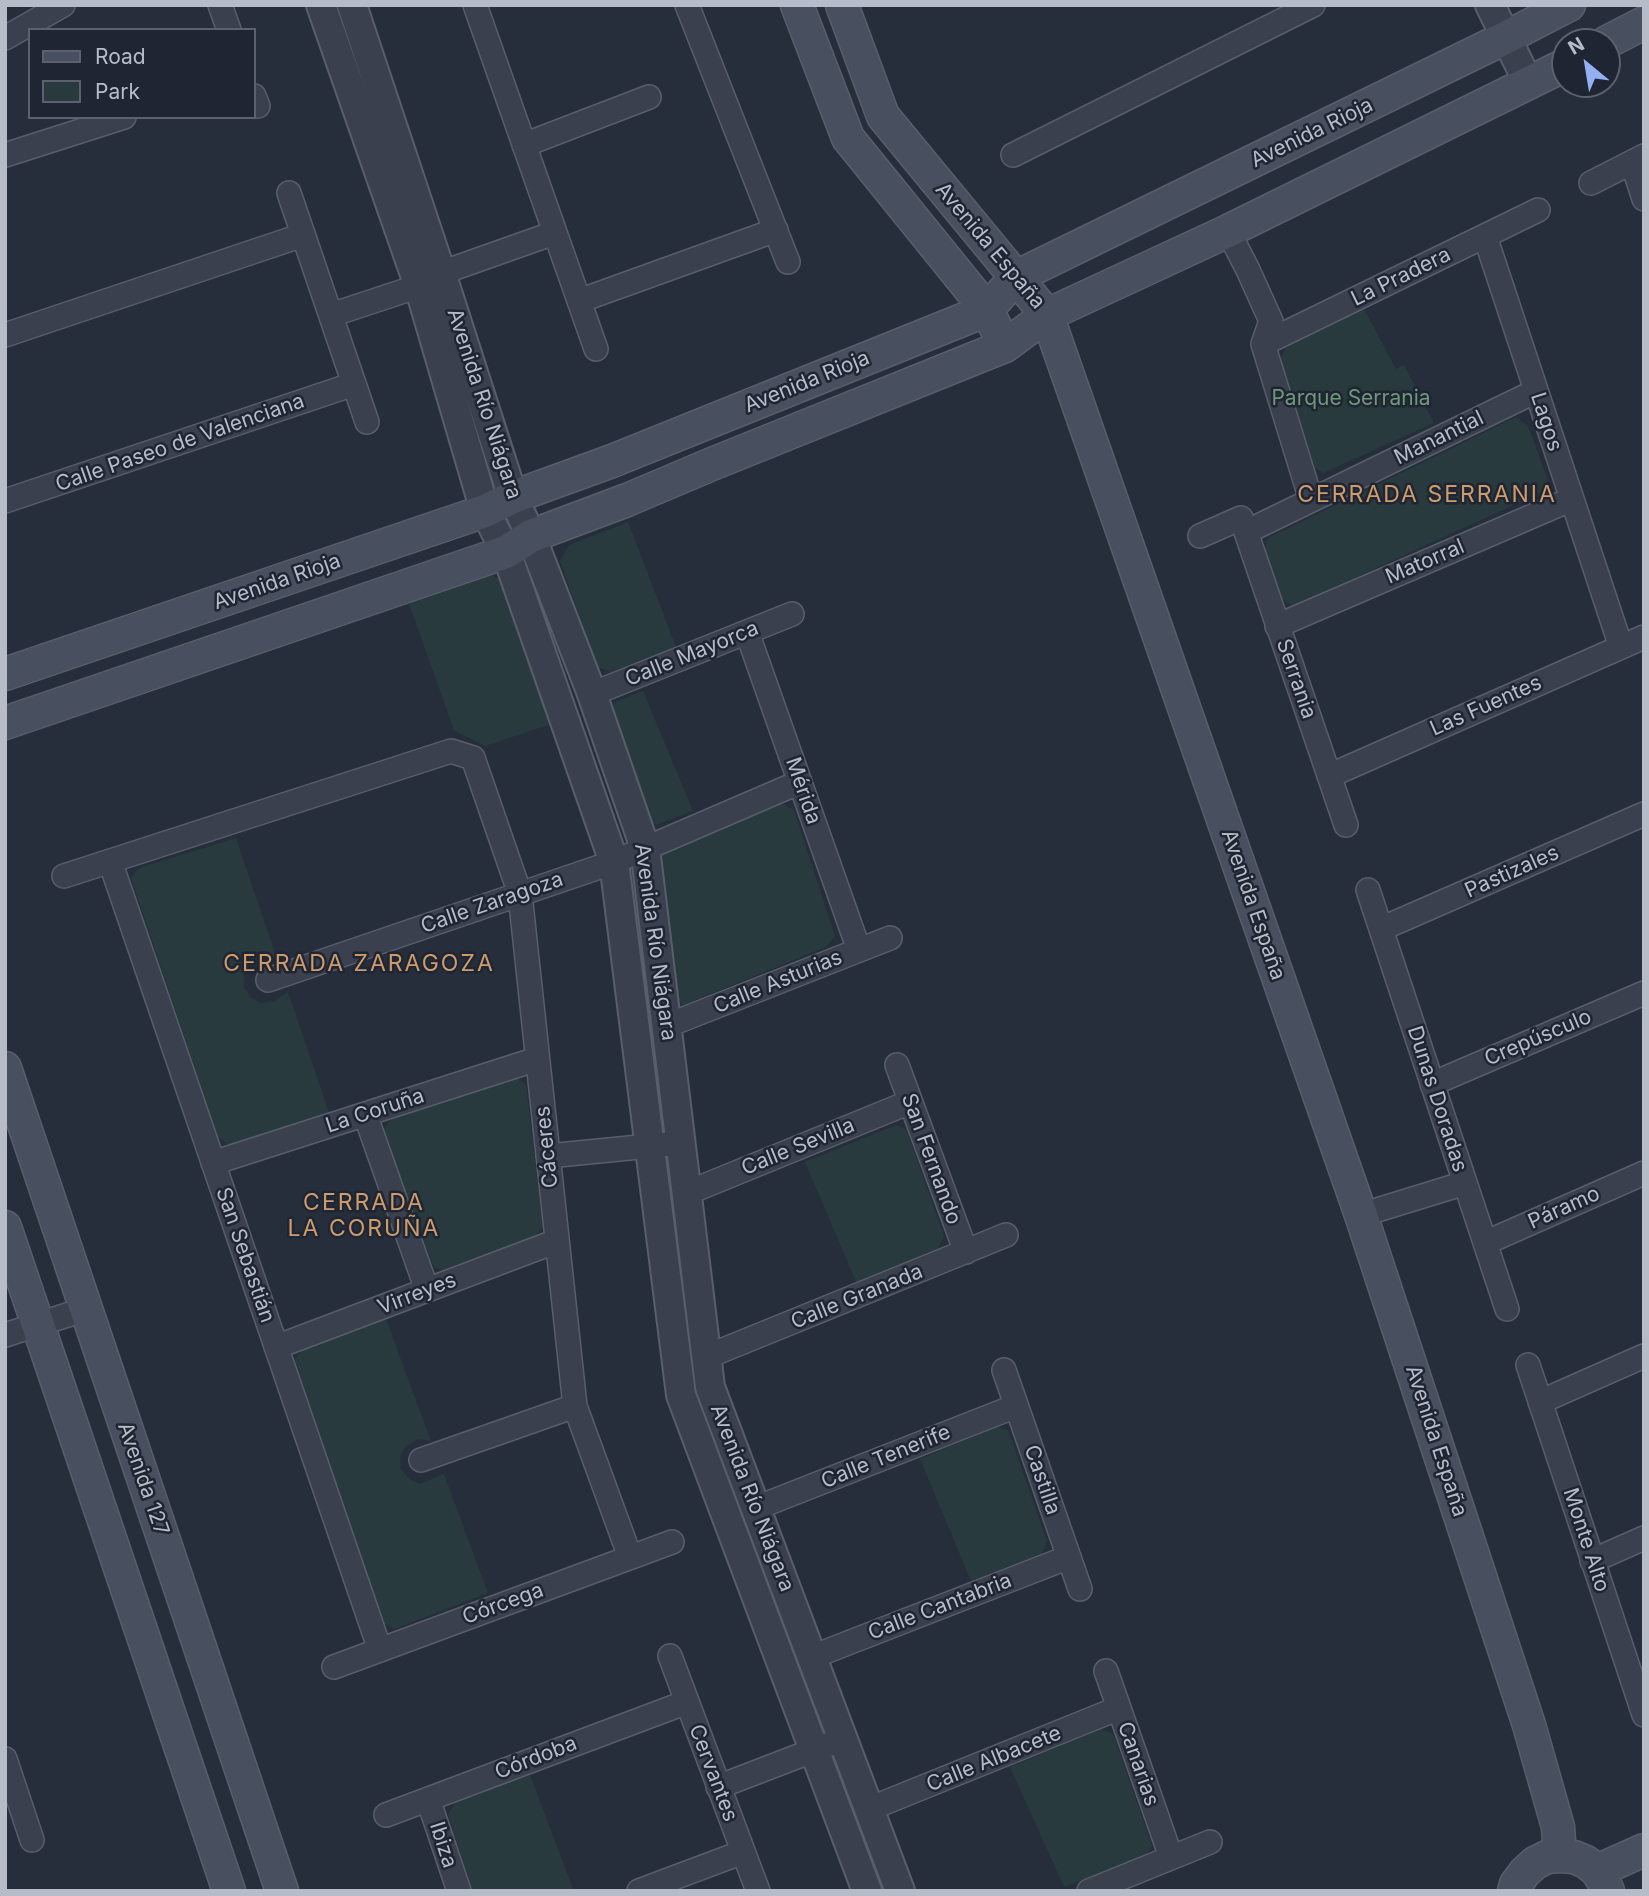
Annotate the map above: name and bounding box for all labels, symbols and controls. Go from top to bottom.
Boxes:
legend [28,28,256,119]
north arrow [1551,28,1621,98]
text: N [1564,33,1588,60]
text: Road [95,44,146,69]
text: Park [95,79,140,104]
street label: Avenida Rioja [1247,93,1377,173]
street label: Avenida España [930,178,1050,314]
street label: La Pradera [1347,242,1455,312]
street label: Avenida Río Niágara [441,306,527,502]
street label: Avenida Rioja [741,345,873,419]
park label: Parque Serrania [1271,386,1431,412]
street label: Calle Paseo de Valenciana [52,389,308,497]
street label: Lagos [1525,389,1567,455]
street label: Manantial [1390,406,1488,470]
district label: CERRADA SERRANIA [1299,481,1555,509]
street label: Matorral [1382,534,1468,590]
street label: Avenida Rioja [210,548,344,616]
street label: Calle Mayorca [622,616,762,692]
street label: Serrania [1271,636,1321,722]
street label: Las Fuentes [1426,670,1546,742]
street label: Mérida [780,754,826,828]
street label: Avenida España [1215,826,1291,984]
street label: Pastizales [1461,840,1563,904]
street label: Avenida Río Niágara [629,842,681,1042]
street label: Calle Zaragoza [418,867,566,939]
street label: Calle Asturias [710,945,846,1019]
district label: CERRADA ZARAGOZA [225,950,493,978]
street label: Crepúsculo [1481,1004,1595,1072]
street label: Dunas Doradas [1402,1023,1472,1175]
street label: La Coruña [323,1083,427,1139]
street label: San Fernando [896,1090,966,1228]
street label: Cáceres [530,1105,564,1189]
street label: Calle Sevilla [738,1113,858,1181]
street label: Páramo [1524,1181,1604,1235]
street label: San Sebastián [210,1184,280,1326]
district label: CERRADA LA CORUÑA [289,1189,439,1243]
street label: Calle Granada [788,1259,926,1335]
street label: Virreyes [374,1268,460,1320]
street label: Avenida España [1400,1362,1472,1520]
street label: Avenida Río Niágara [705,1401,799,1595]
street label: Avenida 127 [112,1419,174,1539]
street label: Calle Tenerife [818,1420,954,1494]
street label: Castilla [1018,1442,1066,1518]
street label: Monte Alto [1557,1485,1615,1595]
street label: Calle Cantabria [865,1568,1015,1646]
street label: Córcega [459,1578,547,1630]
street label: Canarias [1112,1719,1164,1809]
street label: Cervantes [683,1721,743,1825]
street label: Calle Albacete [923,1721,1065,1797]
street label: Córdoba [491,1731,581,1785]
street label: Ibiza [424,1819,462,1871]

